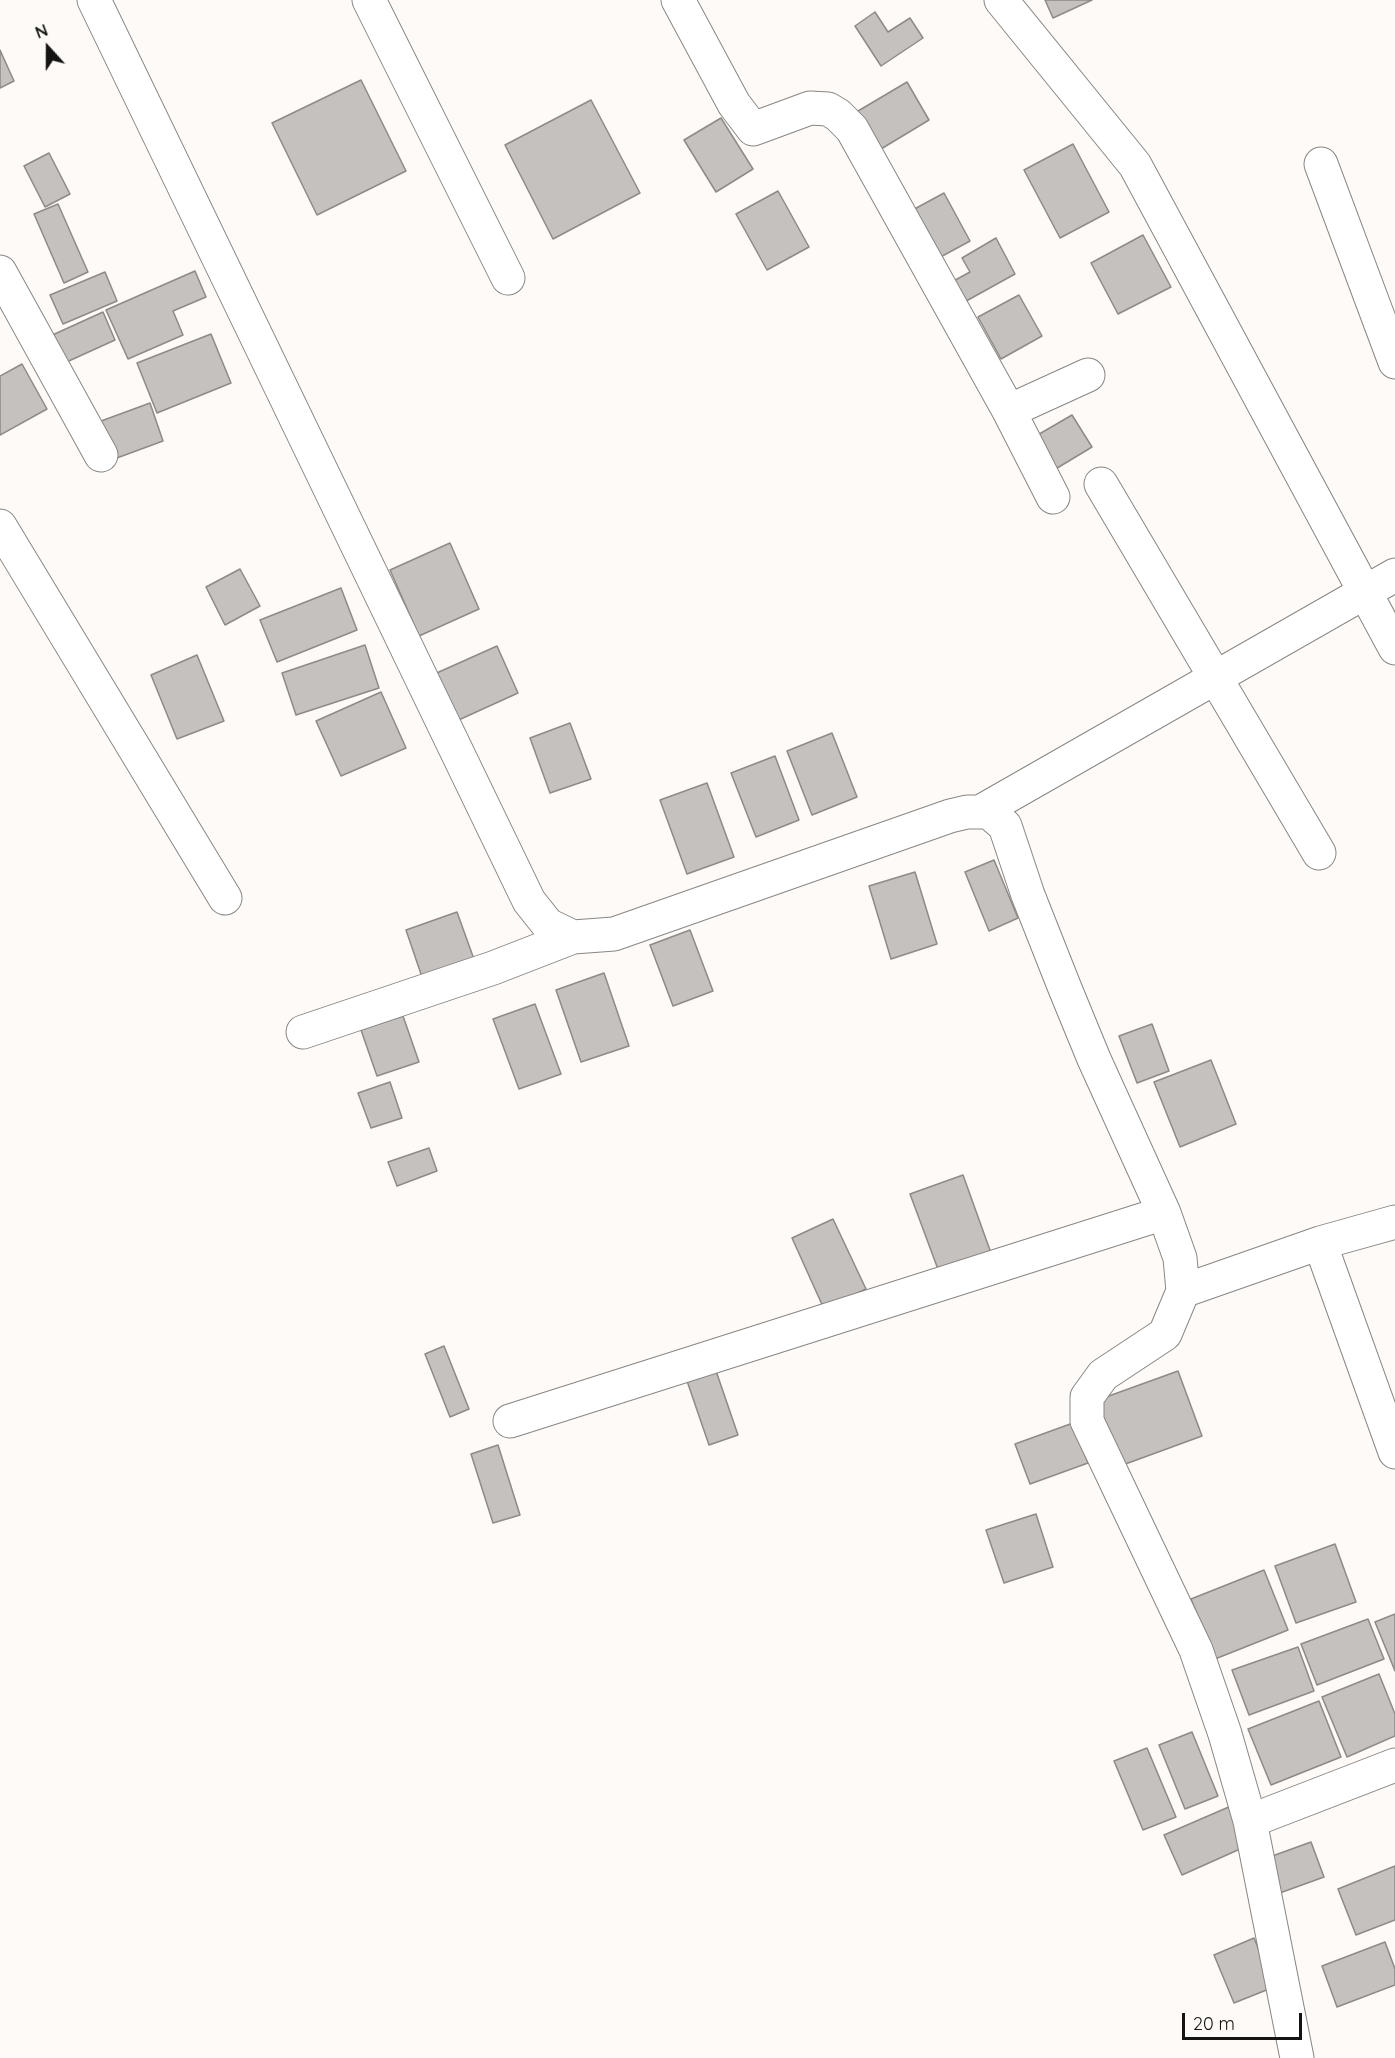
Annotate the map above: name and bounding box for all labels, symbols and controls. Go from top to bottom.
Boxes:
north arrow [18,18,78,78]
text: N [32,20,51,43]
scale bar [1185,2001,1305,2039]
text: 20 m [1193,2012,1235,2035]

